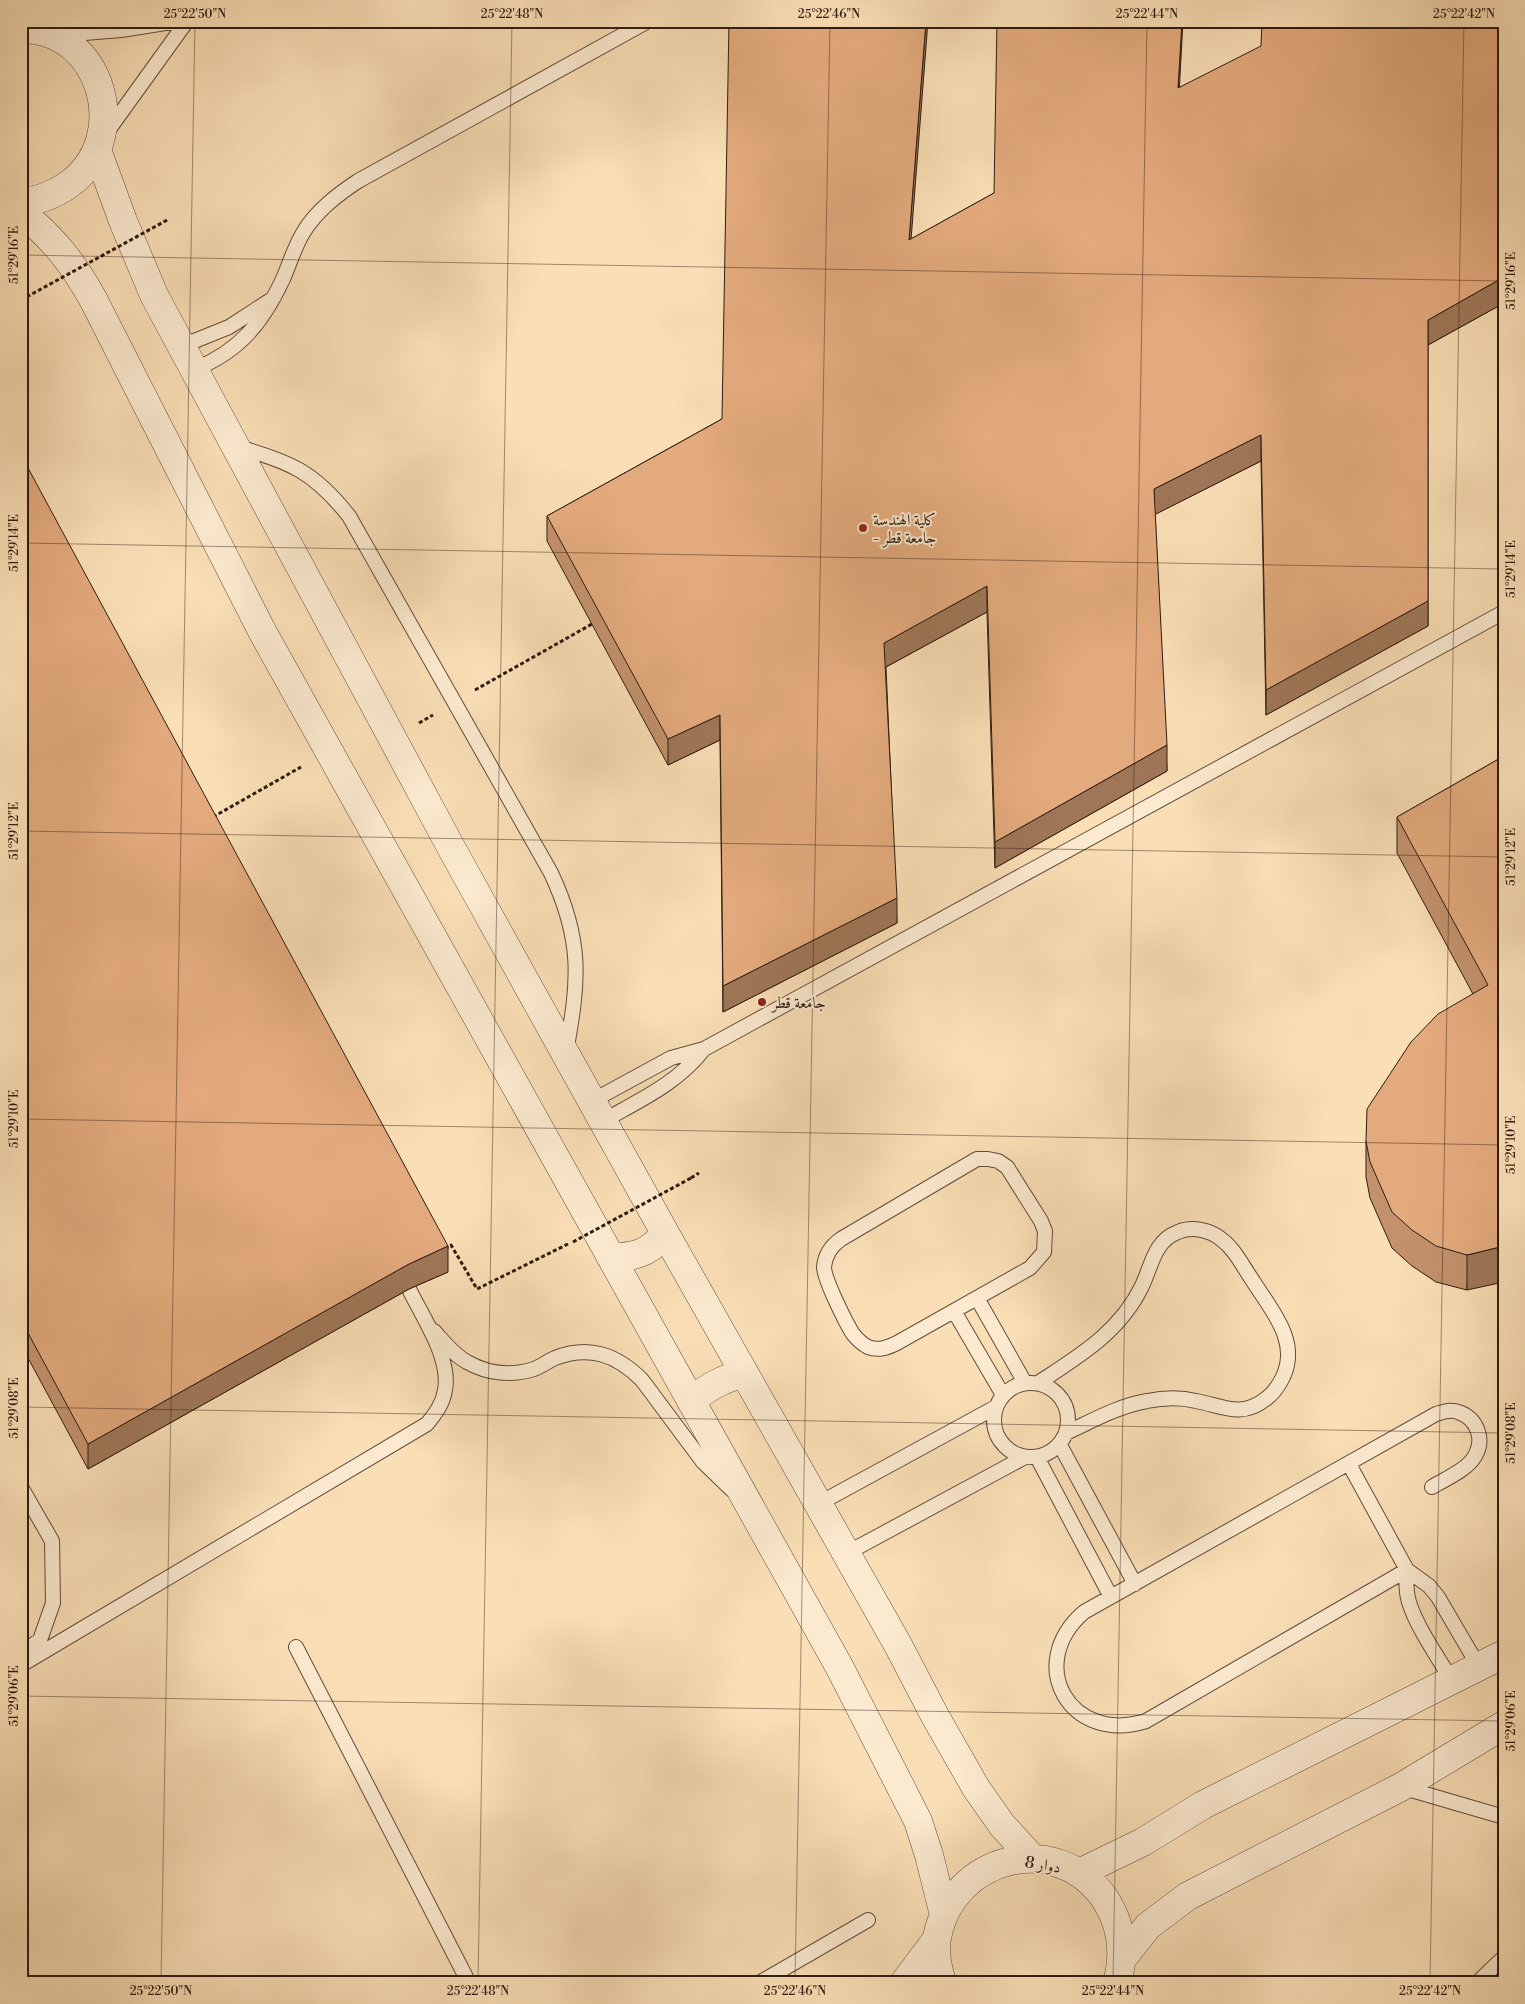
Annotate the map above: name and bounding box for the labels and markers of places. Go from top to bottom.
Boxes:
place label: كلية الهندسة - جامعة قطر [873,510,936,548]
marker: كلية الهندسة - جامعة قطر [857,522,869,534]
place label: جامعة قطر [770,993,826,1013]
marker: جامعة قطر [756,996,768,1008]

